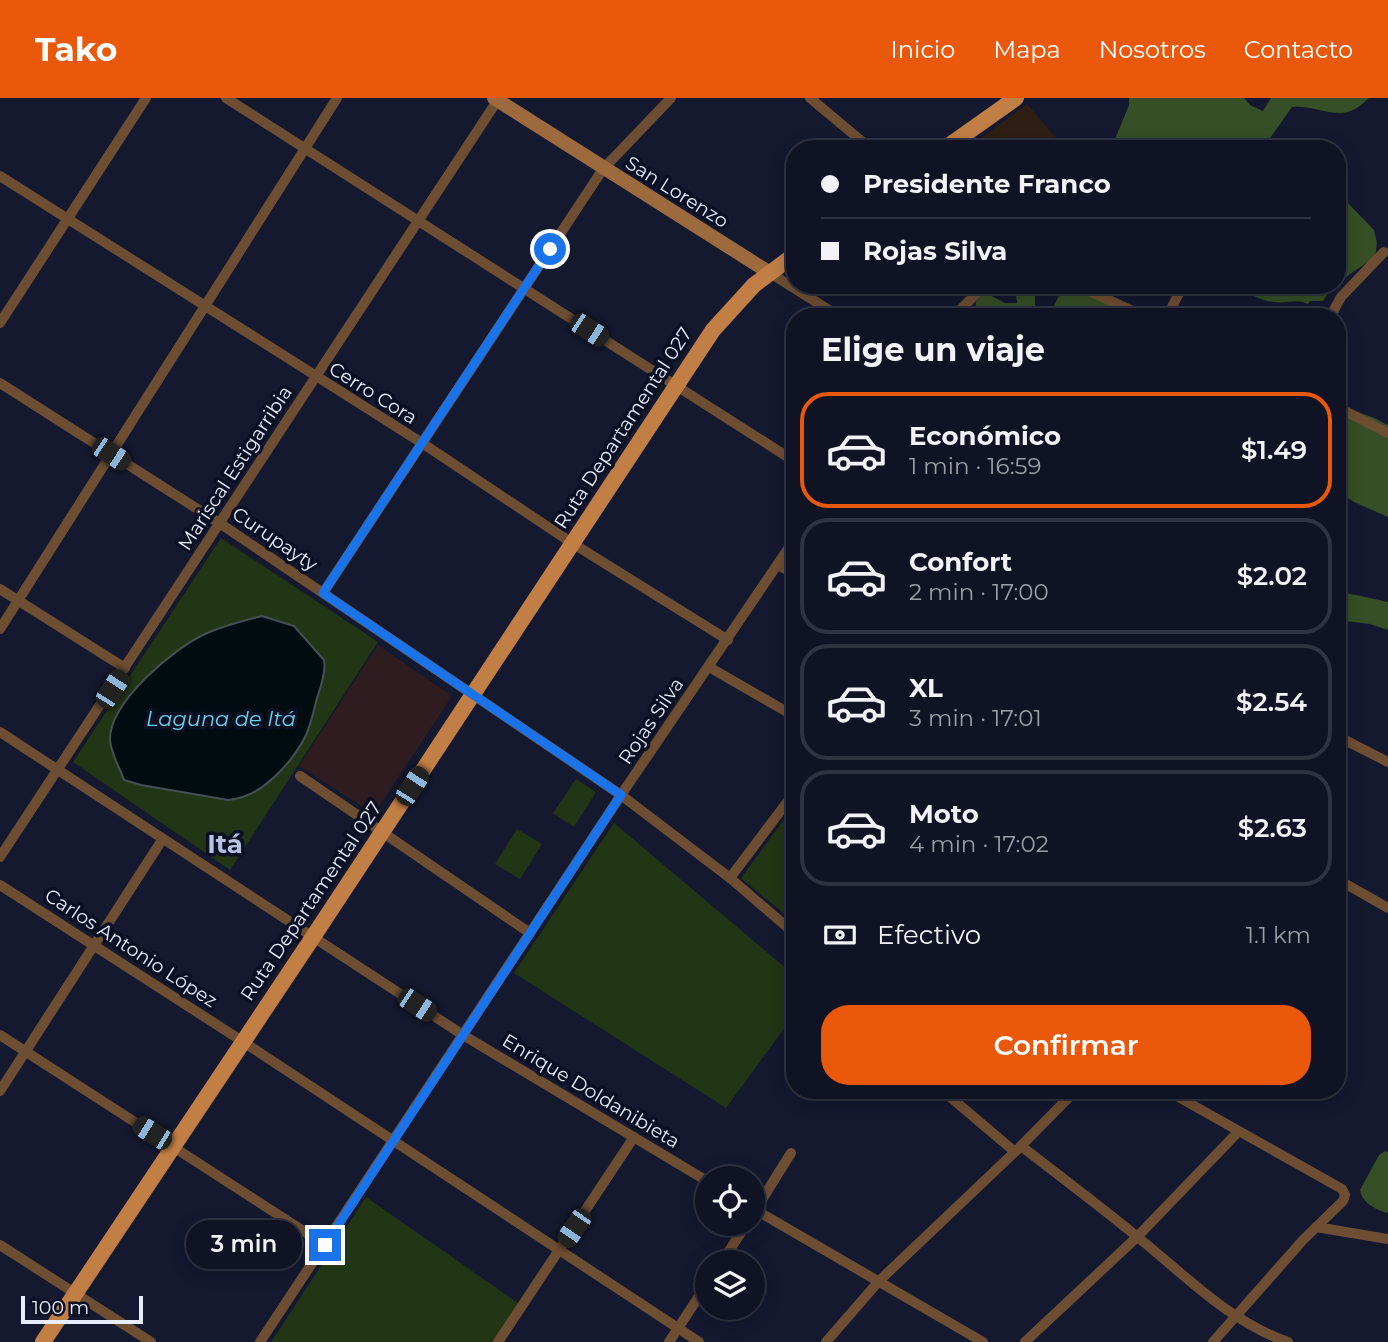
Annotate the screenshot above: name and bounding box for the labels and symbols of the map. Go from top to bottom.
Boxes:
street label: San Lorenzo [621,151,733,233]
route start [534,233,566,265]
car [566,310,613,350]
street label: Ruta Departamental 027 [549,323,697,533]
street label: Cerro Cora [325,357,421,429]
street label: Mariscal Estigarribia [173,381,297,555]
car [88,434,135,474]
street label: Curupayty [228,502,323,576]
car [92,666,133,712]
street label: Rojas Silva [614,673,688,769]
water label: Laguna de Itá [146,706,296,731]
car [392,763,433,809]
street label: Ruta Departamental 027 [236,797,386,1005]
district label: Itá [207,828,243,860]
street label: Carlos Antonio López [41,884,221,1012]
car [394,985,441,1025]
street label: Enrique Doldanibieta [498,1029,684,1153]
car [129,1113,176,1153]
car [554,1205,595,1251]
callout: 3 min [185,1220,300,1270]
route end [309,1229,341,1261]
scale bar [21,1293,144,1325]

